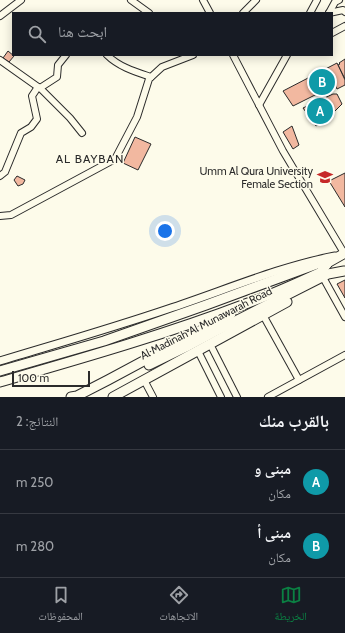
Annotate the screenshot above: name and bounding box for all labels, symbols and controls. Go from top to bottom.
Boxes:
search box [12,12,333,56]
icon: search [26,23,48,45]
text: ابحث هنا [58,23,107,41]
pin: B [309,67,335,97]
pin: A [307,96,333,126]
district label: AL BAYBAN [56,151,124,166]
place label: Umm Al Qura University Female Section [200,164,313,191]
school or university icon: Umm Al Qura University Female Section [316,168,334,186]
your location [155,221,175,241]
street label: Al Madinah Al Munawarah Road [138,284,274,362]
scale bar [12,369,90,388]
text: 100 m [18,371,49,385]
text: بالقرب منك [259,411,329,431]
text: النتائج: 2 [16,413,58,429]
text: مبنى و [254,460,291,478]
text: 250 m [16,474,53,490]
text: A [312,474,320,490]
text: مكان [268,485,291,501]
text: مبنى أ [257,524,291,542]
text: 280 m [16,538,54,554]
text: B [312,538,320,554]
text: مكان [268,549,291,565]
tab: المحفوظات [38,584,83,627]
tab: الاتجاهات [159,584,198,627]
tab: الخريطة [274,584,307,627]

